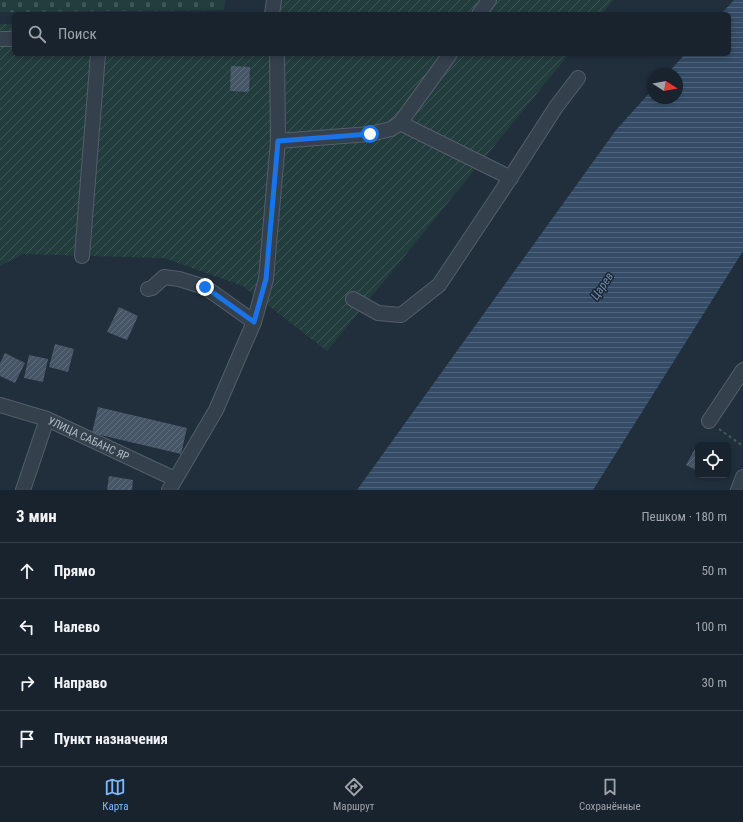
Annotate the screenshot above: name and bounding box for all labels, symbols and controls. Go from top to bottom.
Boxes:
search box [12,12,731,56]
icon: search [26,23,48,45]
text: Поиск [58,25,97,43]
north arrow [647,68,683,104]
route start [361,125,379,143]
water label: Царев [588,270,616,302]
route end [196,278,214,296]
street label: УЛИЦА САБАНС ЯР [46,414,131,464]
map controls [695,442,731,478]
button: locate [695,442,731,478]
text: 3 мин [16,506,57,526]
text: Пешком · 180 m [641,509,727,524]
icon: ahead [16,560,38,582]
text: Прямо [54,562,95,580]
text: 50 m [701,563,727,578]
icon: left [16,616,38,638]
text: Налево [54,618,100,636]
text: 100 m [695,619,727,634]
icon: right [16,672,38,694]
text: Направо [54,674,107,692]
text: 30 m [701,675,727,690]
icon: arrive [16,728,38,750]
text: Пункт назначения [54,730,168,748]
tab: Карта [102,776,129,813]
tab: Маршрут [333,776,374,813]
tab: Сохранённые [579,776,641,813]

